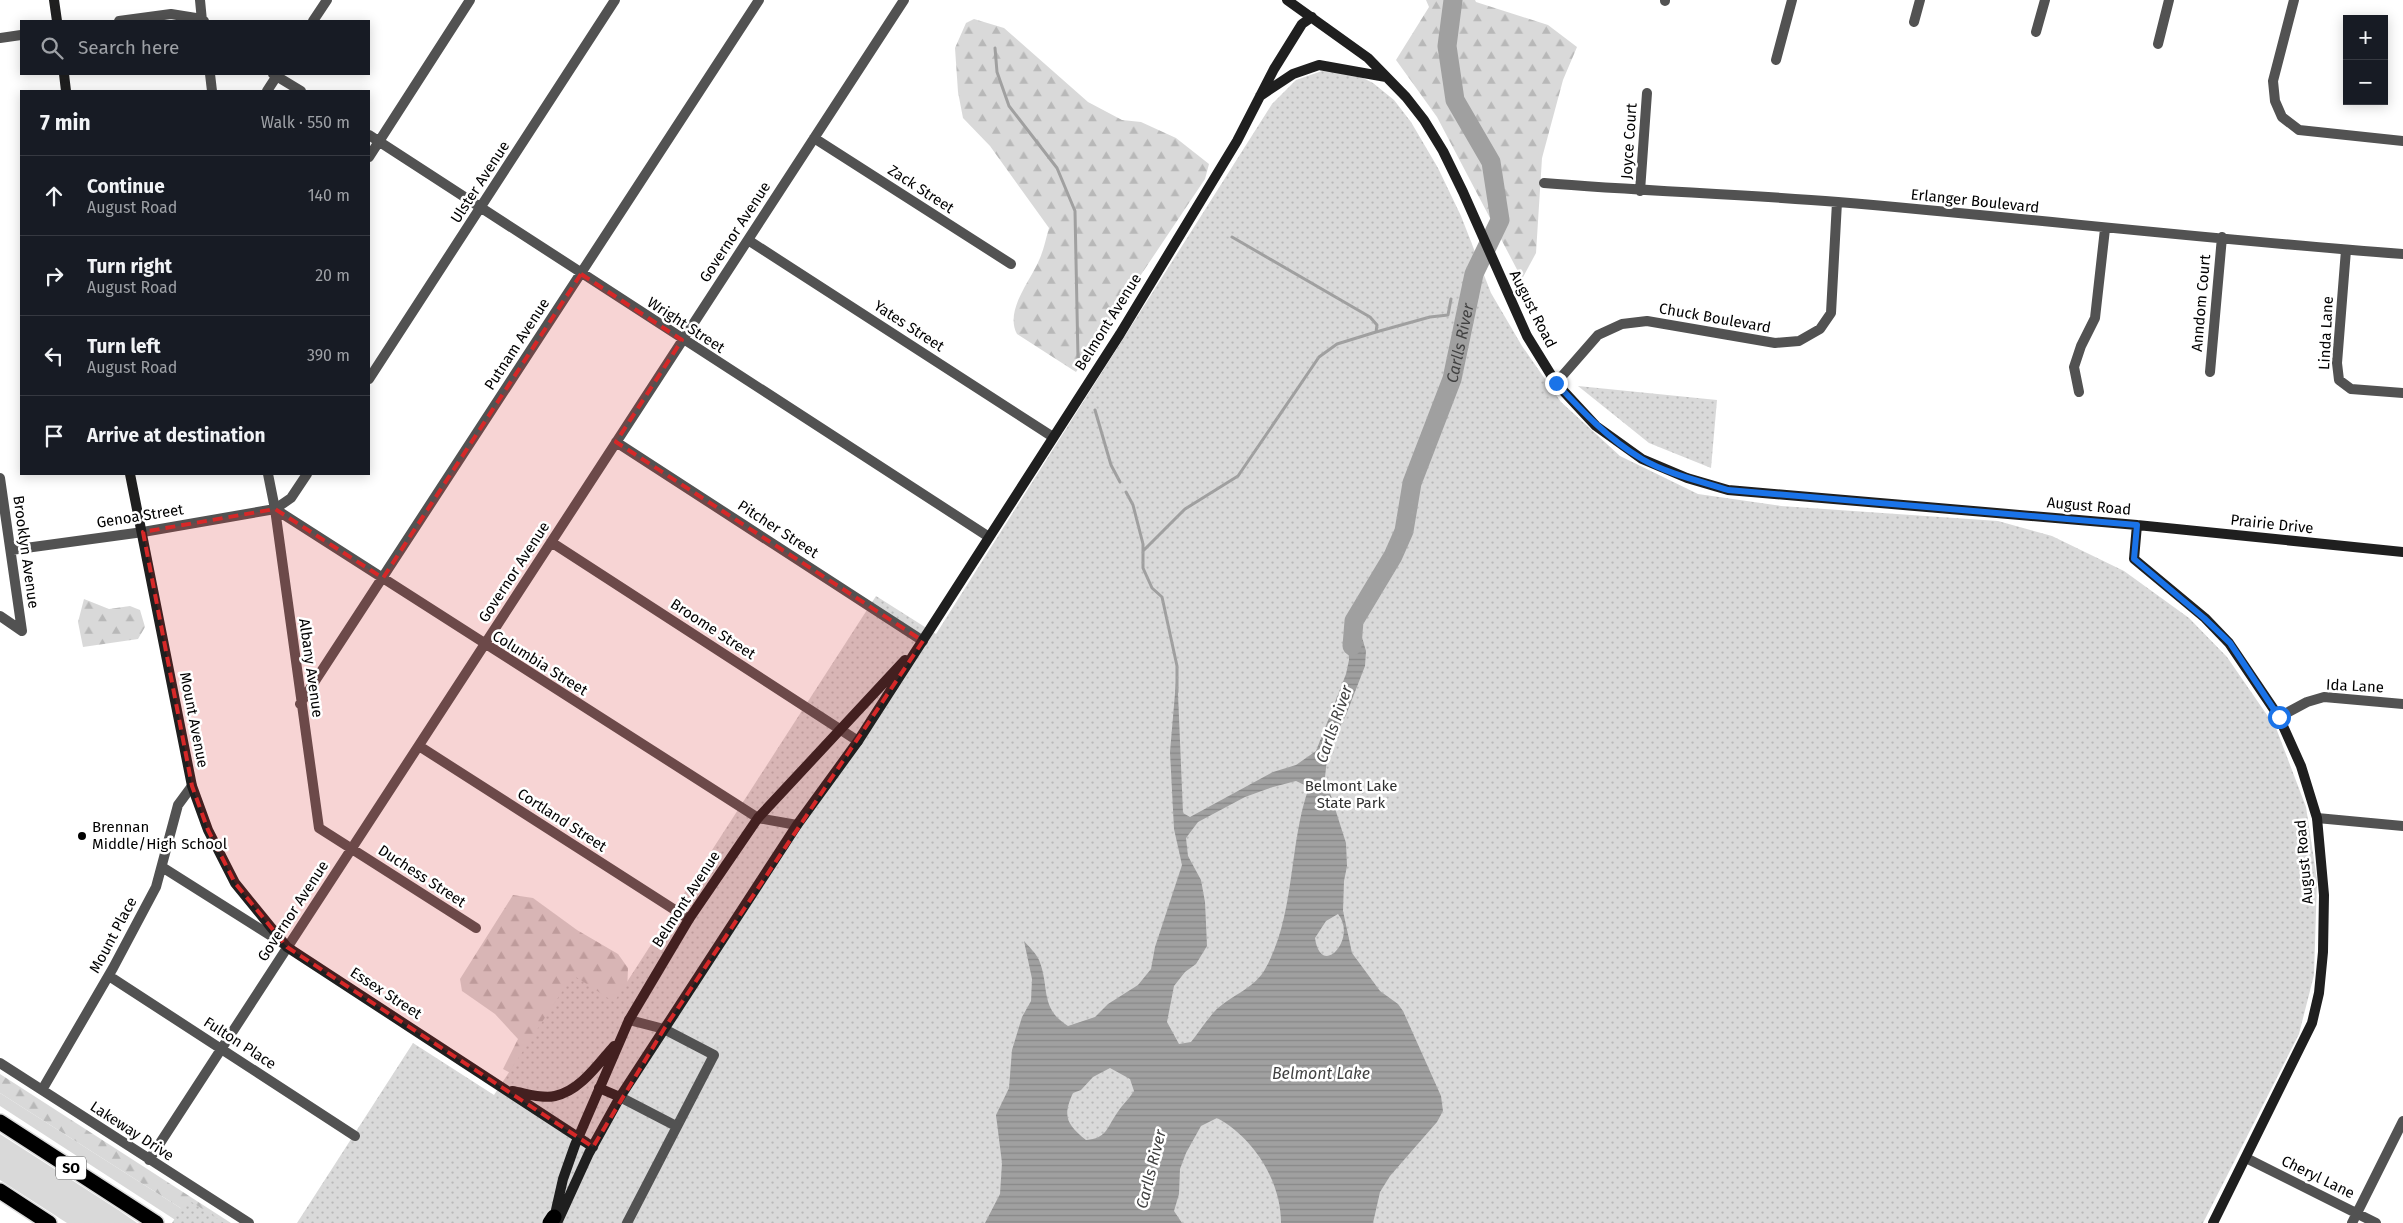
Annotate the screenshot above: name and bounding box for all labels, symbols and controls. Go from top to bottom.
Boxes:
map controls [2343,15,2388,105]
button: + [2343,15,2388,60]
search box [20,20,370,75]
icon: search [38,34,66,62]
text: Search here [78,36,179,59]
button: − [2343,60,2388,105]
street label: Joyce Court [1617,102,1641,180]
text: 7 min [40,110,91,136]
text: Walk · 550 m [261,113,350,132]
street label: Ulster Avenue [447,138,513,226]
street label: Zack Street [885,161,958,217]
text: Continue [87,175,165,198]
street label: Governor Avenue [696,178,774,286]
icon: ahead [40,182,68,210]
street label: Erlanger Boulevard [1910,185,2040,217]
text: 140 m [308,186,350,205]
text: August Road [87,198,177,217]
street label: Anndom Court [2188,253,2214,352]
text: Turn right [87,255,172,278]
icon: right [40,262,68,290]
text: 20 m [315,266,350,285]
street label: August Road [1506,267,1560,351]
street label: Belmont Avenue [1071,270,1145,374]
text: August Road [87,278,177,297]
street label: Wright Street [644,293,729,357]
street label: Putnam Avenue [481,295,553,393]
street label: Linda Lane [2315,296,2337,370]
street label: Yates Street [870,297,948,356]
street label: Chuck Boulevard [1658,299,1772,337]
water label: Carlls River [1442,301,1477,385]
text: Turn left [87,335,161,358]
icon: left [40,342,68,370]
text: 390 m [307,346,350,365]
text: August Road [87,358,177,377]
route end [1545,372,1568,395]
icon: arrive [40,422,68,450]
text: Arrive at destination [87,424,266,447]
street label: August Road [2046,493,2132,519]
street label: Brooklyn Avenue [9,494,43,610]
street label: Pitcher Street [734,496,822,562]
street label: Genoa Street [95,500,185,532]
street label: Prairie Drive [2230,511,2314,537]
street label: Governor Avenue [475,518,553,626]
street label: Broome Street [667,595,759,663]
street label: Albany Avenue [295,617,327,719]
street label: Columbia Street [489,627,591,700]
street label: Mount Avenue [176,671,212,769]
street label: Ida Lane [2326,675,2384,697]
water label: Carlls River [1312,682,1356,765]
route start [2268,706,2291,729]
park label: Belmont Lake State Park [1305,777,1397,812]
street label: Cortland Street [514,784,611,856]
place label: Brennan Middle/High School [92,818,228,853]
street label: August Road [2291,819,2317,905]
marker: Brennan Middle/High School [76,830,88,842]
street label: Duchess Street [375,841,470,911]
street label: Belmont Avenue [648,847,724,951]
street label: Governor Avenue [254,857,332,965]
street label: Mount Place [85,894,141,976]
street label: Essex Street [347,963,426,1023]
street label: Fulton Place [200,1013,280,1073]
water label: Belmont Lake [1272,1064,1370,1083]
street label: Lakeway Drive [87,1097,177,1165]
water label: Carlls River [1132,1127,1170,1210]
street label: Cheryl Lane [2278,1152,2358,1202]
road number: SO [56,1156,86,1180]

